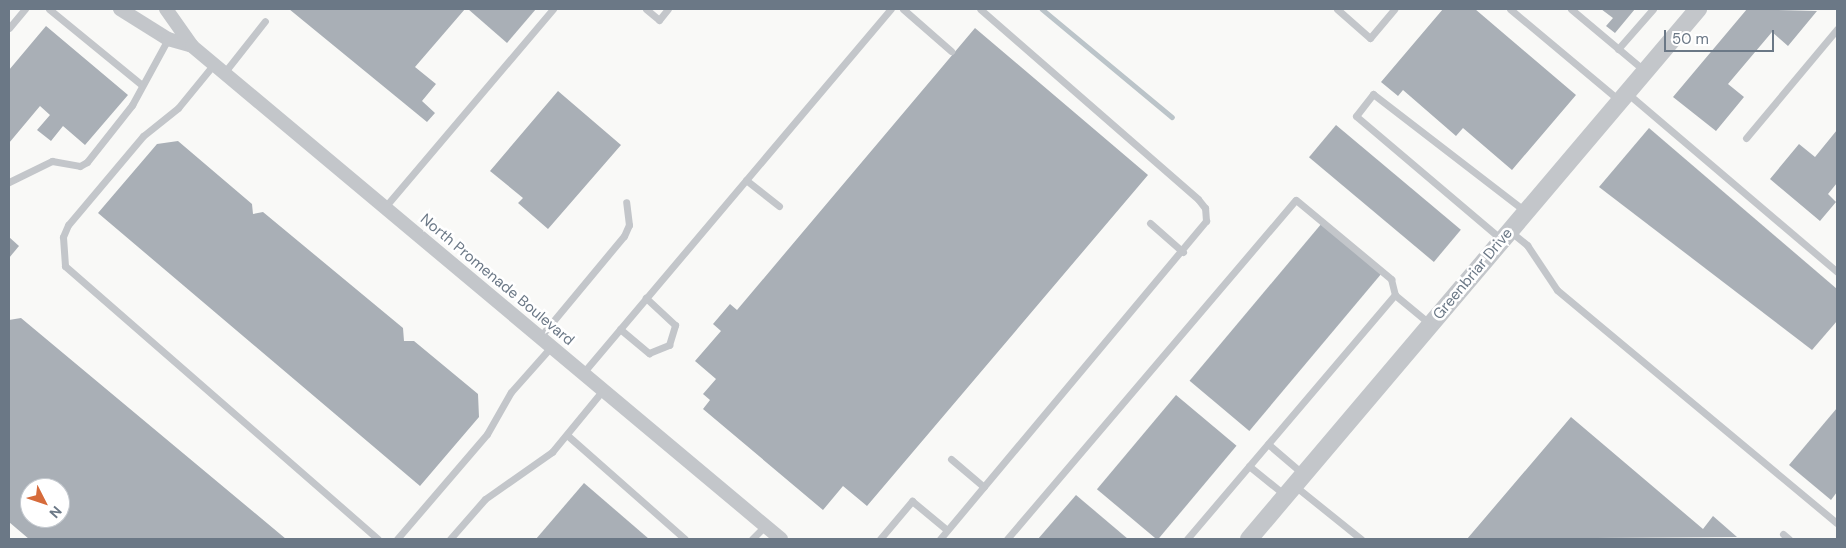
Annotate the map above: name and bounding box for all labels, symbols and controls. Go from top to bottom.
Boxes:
scale bar [1666,20,1776,52]
text: 50 m [1672,29,1709,49]
street label: North Promenade Boulevard [416,210,578,350]
street label: Greenbriar Drive [1429,225,1517,323]
north arrow [20,478,70,528]
text: N [45,502,66,522]

